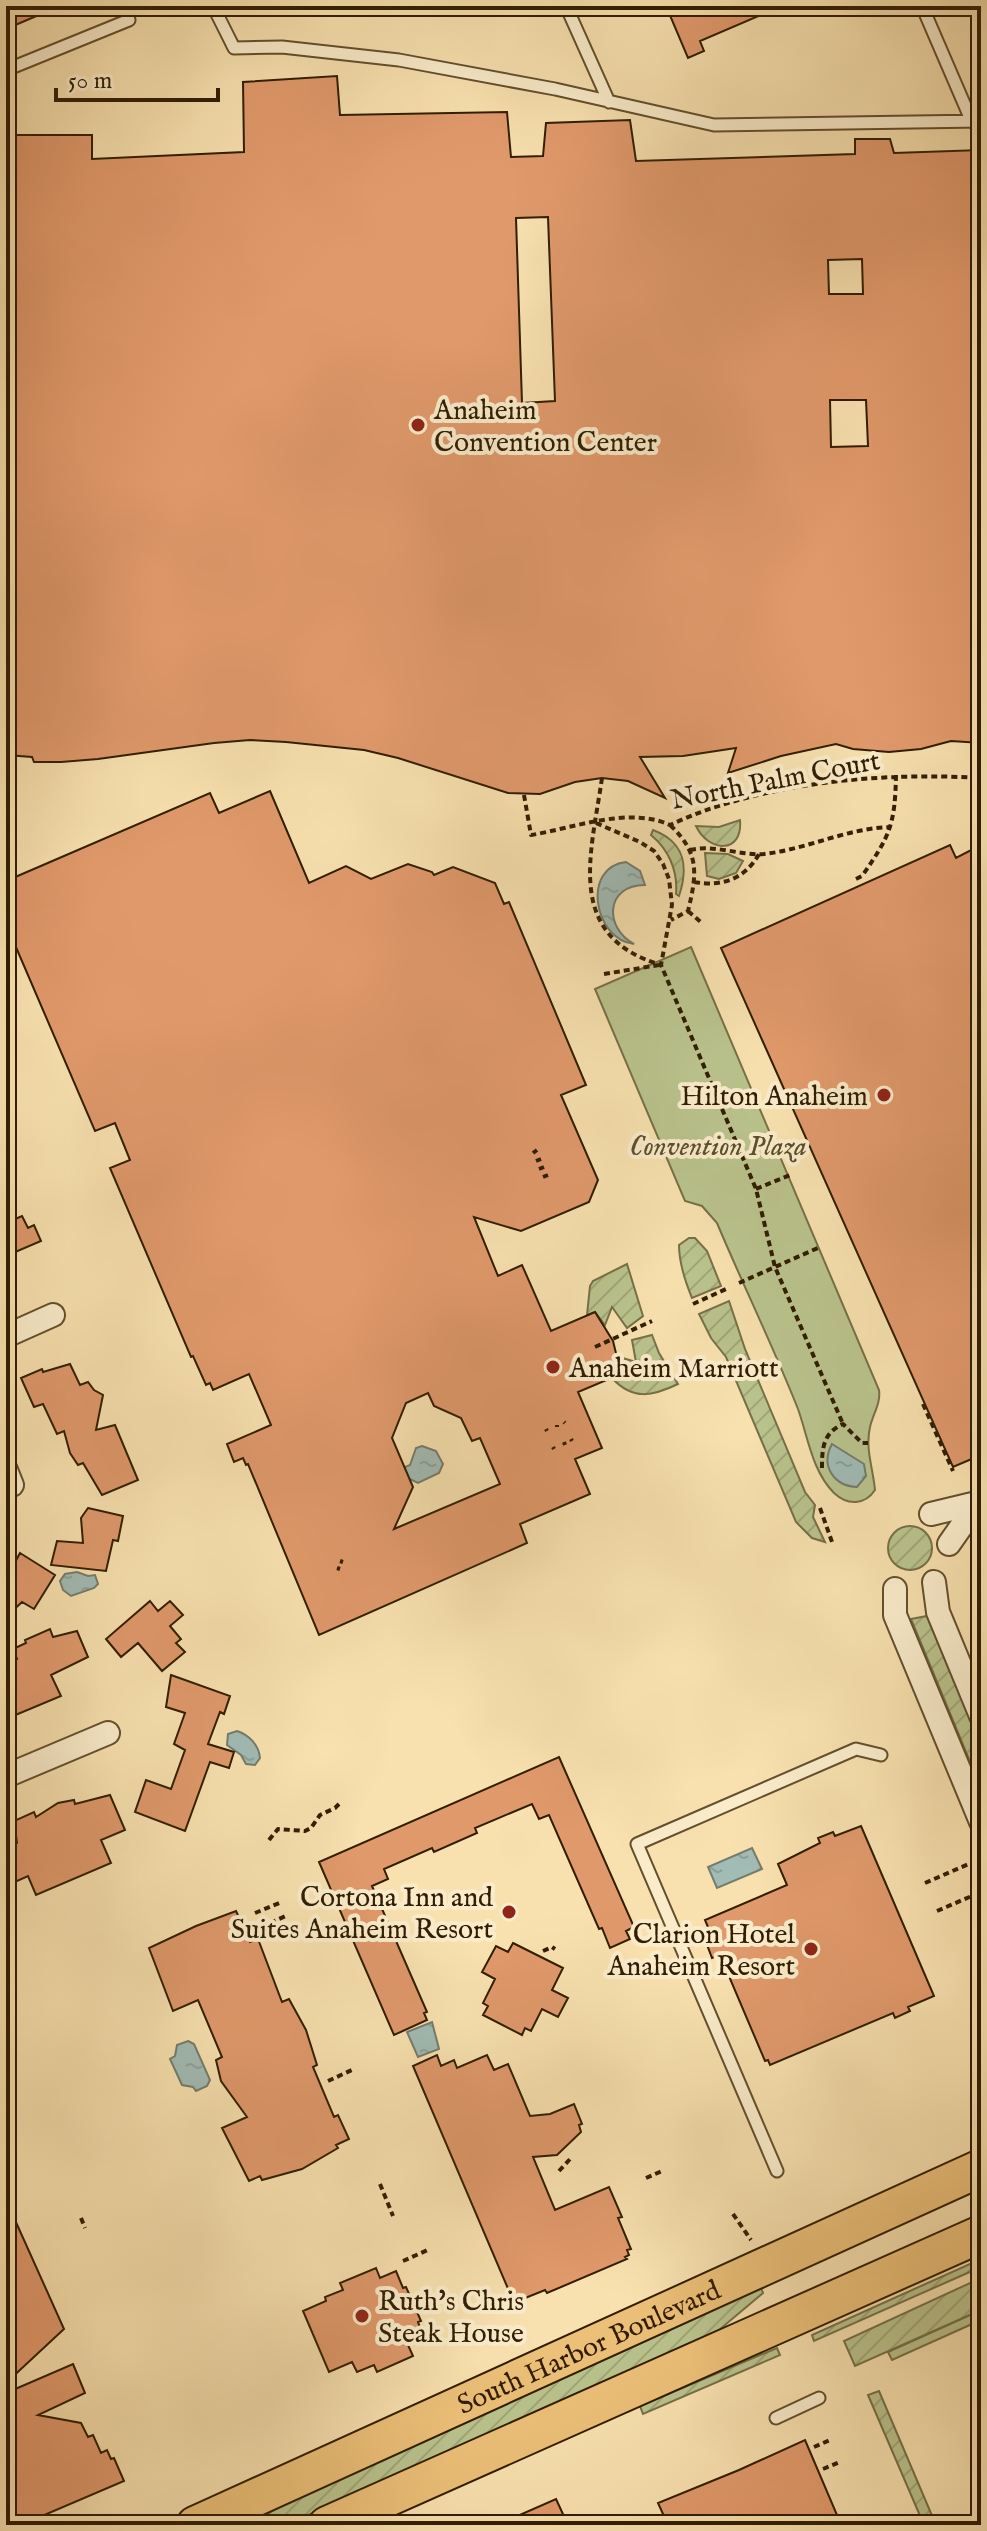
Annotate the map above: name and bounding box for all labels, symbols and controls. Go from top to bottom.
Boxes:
scale bar [56,52,218,102]
text: 50 m [68,66,112,97]
place label: Anaheim Convention Center [433,394,657,461]
marker: Anaheim Convention Center [409,416,427,434]
street label: North Palm Court [668,744,883,819]
place label: Hilton Anaheim [681,1080,868,1115]
marker: Hilton Anaheim [875,1086,893,1104]
park label: Convention Plaza [629,1130,807,1165]
place label: Anaheim Marriott [568,1352,779,1387]
marker: Anaheim Marriott [544,1358,562,1376]
place label: Cortona Inn and Suites Anaheim Resort [231,1881,493,1948]
marker: Cortona Inn and Suites Anaheim Resort [500,1903,518,1921]
place label: Clarion Hotel Anaheim Resort [606,1918,795,1985]
marker: Clarion Hotel Anaheim Resort [802,1940,820,1958]
street label: South Harbor Boulevard [452,2274,727,2424]
place label: Ruth's Chris Steak House [378,2285,524,2352]
marker: Ruth's Chris Steak House [353,2307,371,2325]

